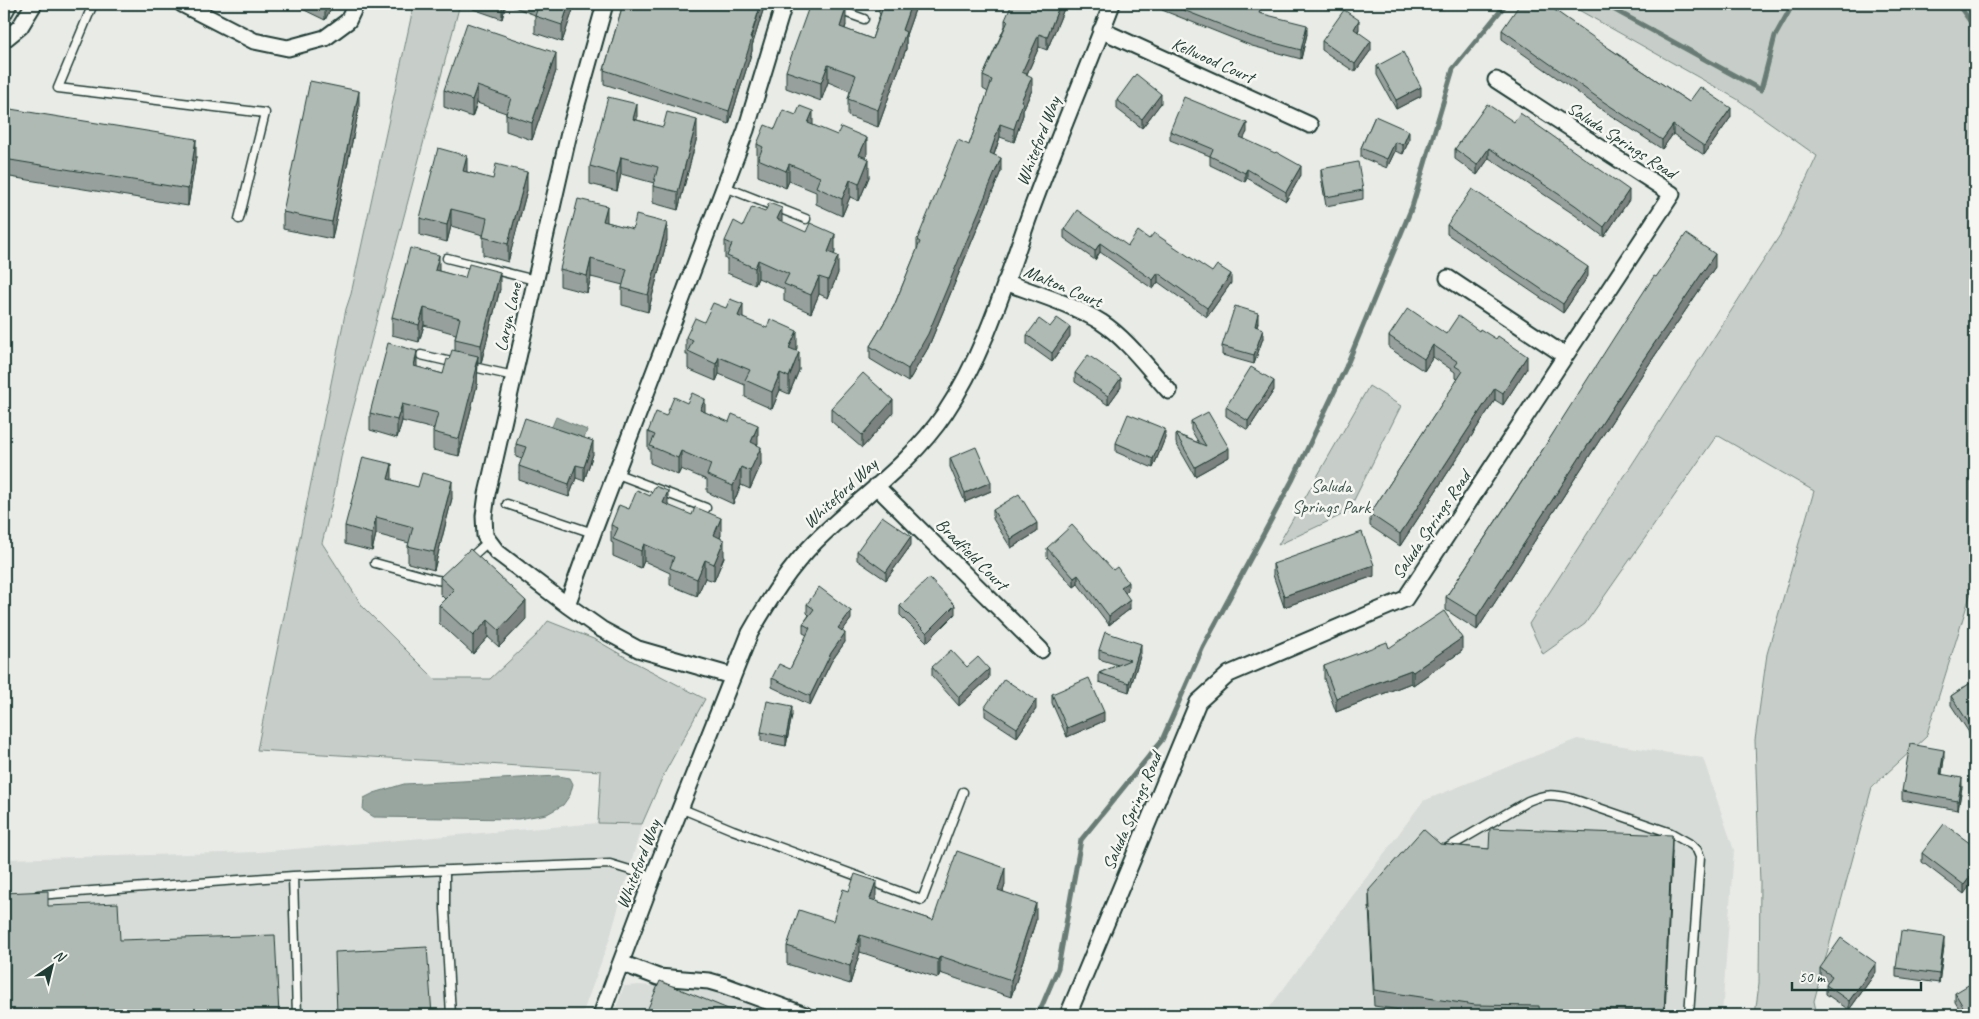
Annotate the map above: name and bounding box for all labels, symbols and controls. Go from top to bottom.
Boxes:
street label: Kellwood Court [1168,32,1260,89]
street label: Whiteford Way [1011,92,1066,189]
street label: Saluda Springs Road [1563,97,1683,185]
street label: Malton Court [1021,260,1107,313]
street label: Laryn Lane [489,280,527,353]
street label: Whiteford Way [798,452,883,533]
street label: Saluda Springs Road [1387,464,1477,583]
park label: Saluda Springs Park [1292,475,1371,518]
street label: Bradfield Court [931,513,1015,597]
street label: Saluda Springs Road [1097,746,1168,873]
street label: Whiteford Way [611,815,666,912]
north arrow [28,942,78,992]
text: N [51,946,70,967]
scale bar [1792,959,1920,991]
text: 50 m [1799,968,1826,987]

